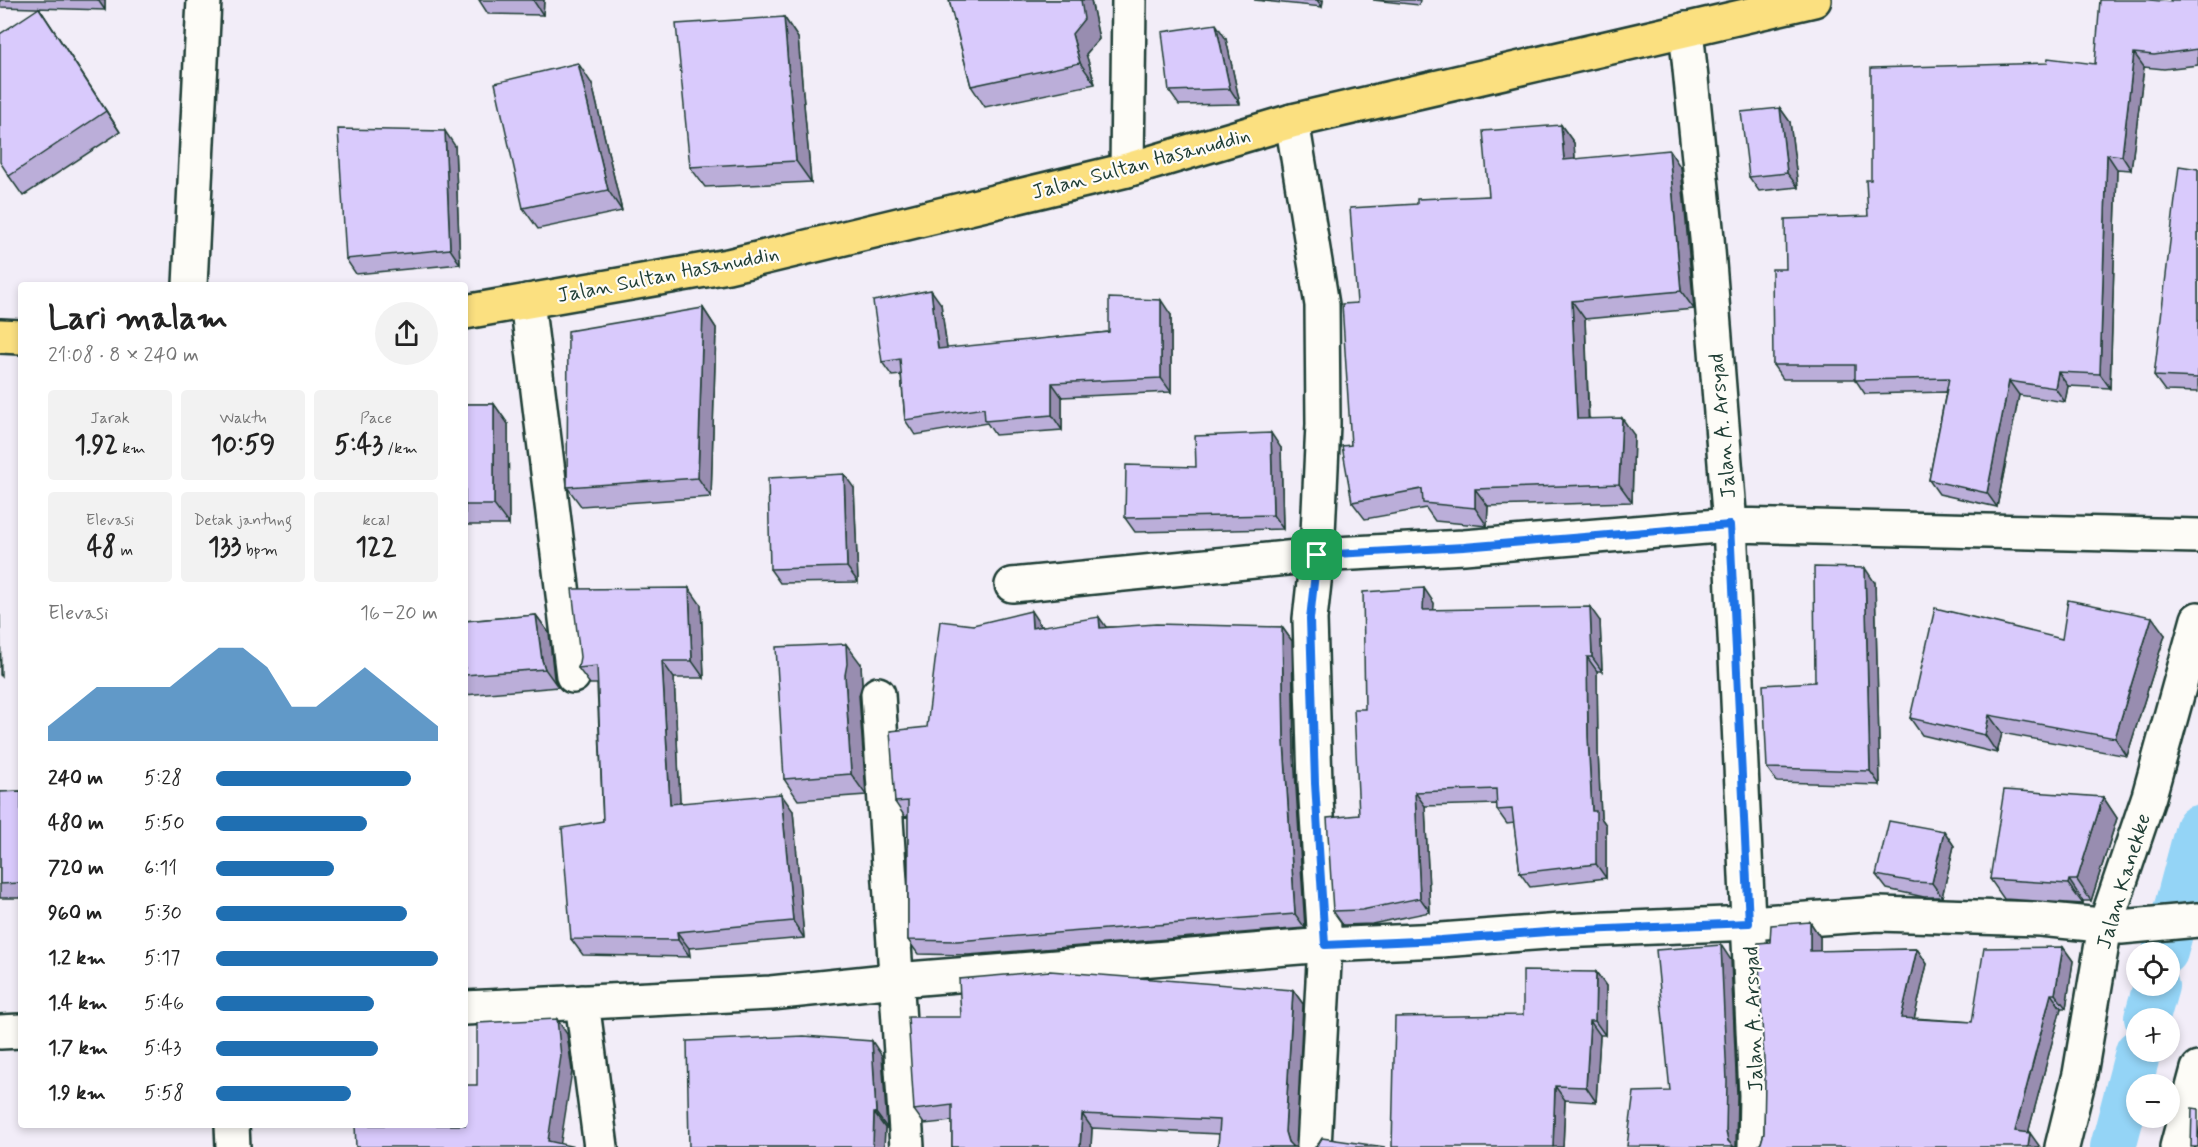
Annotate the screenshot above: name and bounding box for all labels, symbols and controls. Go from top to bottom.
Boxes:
street label: Jalan Sultan Hasanuddin [1029,121,1254,207]
street label: Jalan Sultan Hasanuddin [555,240,781,310]
text: Lari malam [48,297,228,341]
button: share [375,302,438,365]
text: 21:08 · 8 × 240 m [48,342,199,369]
street label: Jalan A. Arsyad [1703,352,1743,500]
text: Jarak [90,408,130,429]
text: Waktu [219,408,267,429]
text: Pace [360,408,392,429]
text: 1.92 [74,429,118,463]
text: 10:59 [211,429,275,463]
text: 5:43 [334,429,383,463]
text: km [118,438,146,459]
text: /km [383,438,418,459]
text: Elevasi [86,510,134,531]
text: Detak jantung [194,510,292,531]
text: kcal [363,510,389,531]
pin [1291,529,1342,580]
text: 48 [87,531,116,565]
text: 133 [208,531,241,565]
text: 122 [356,531,396,565]
icon: arrive [1300,538,1333,571]
text: m [116,540,133,561]
text: bpm [241,540,278,561]
text: Elevasi [48,600,108,627]
text: 16–20 m [360,600,438,627]
text: 240 m [48,765,103,792]
text: 5:28 [144,765,182,792]
text: 480 m [48,810,104,837]
text: 5:50 [144,810,185,837]
street label: Jalan Kanekke [2090,810,2158,952]
text: 720 m [48,855,104,882]
text: 6:11 [144,855,177,882]
text: 960 m [48,900,102,927]
text: 5:30 [144,900,182,927]
map controls [2126,942,2180,1128]
button: locate [2126,942,2180,996]
text: 1.2 km [48,945,105,972]
text: 5:17 [144,945,180,972]
street label: Jalan A. Arsyad [1737,946,1771,1092]
text: 1.4 km [48,990,107,1017]
text: 5:46 [144,990,184,1017]
button: + [2126,1008,2180,1062]
text: 1.7 km [48,1035,108,1062]
text: 5:43 [144,1035,181,1062]
button: − [2126,1074,2180,1128]
text: 1.9 km [48,1080,106,1107]
text: 5:58 [144,1080,184,1107]

